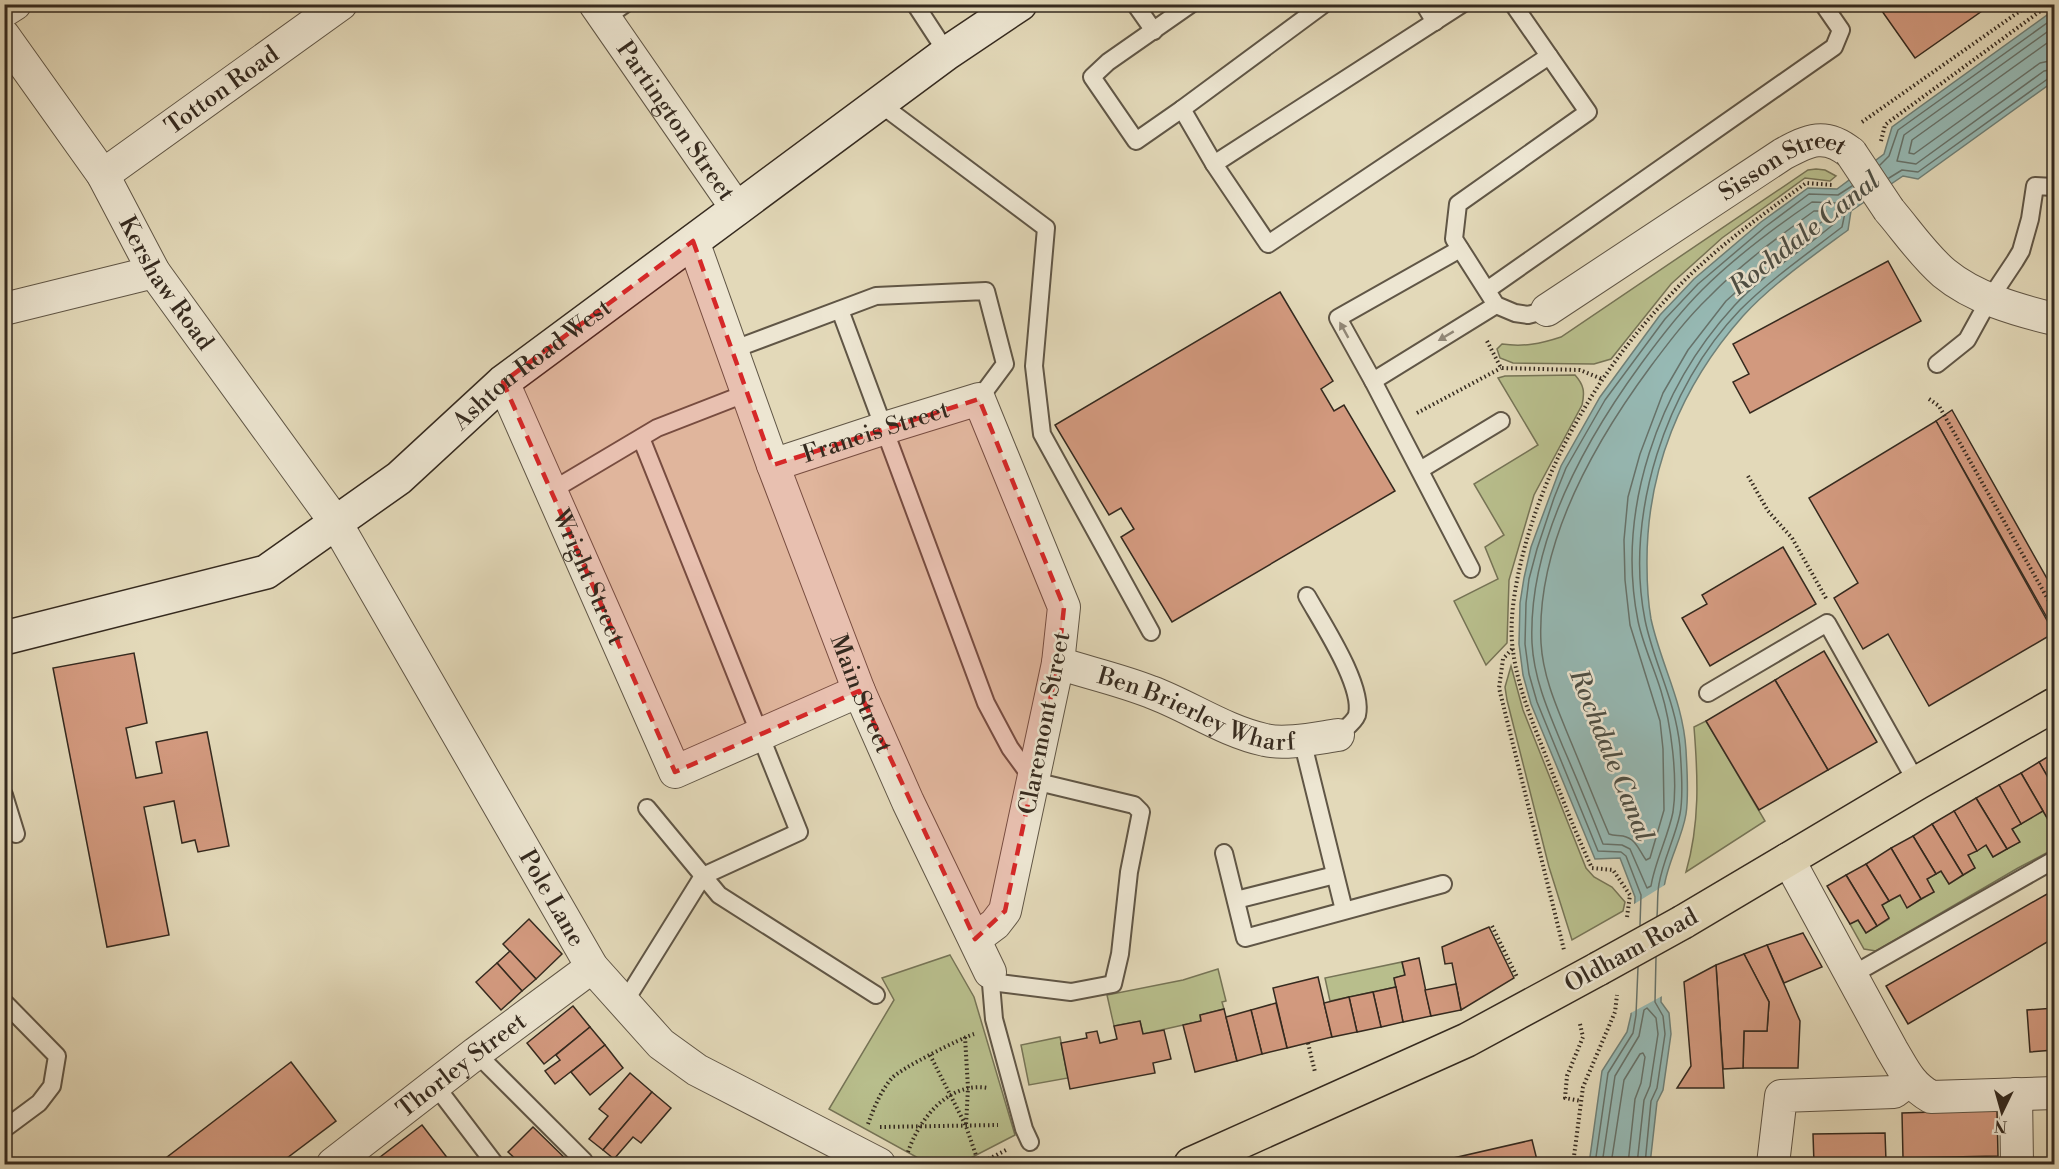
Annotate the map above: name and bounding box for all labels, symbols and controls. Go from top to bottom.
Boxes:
street label: Partington Street [609,36,741,207]
street label: Totton Road [159,39,285,142]
street label: Sisson Street [1713,126,1852,208]
water label: Rochdale Canal [1722,165,1887,303]
street label: Kershaw Road [111,211,220,357]
street label: Ashton Road West [446,293,618,438]
one-way arrow [1339,321,1349,338]
one-way arrow [1438,330,1454,341]
street label: Francis Street [799,395,954,470]
street label: Wright Street [545,504,631,650]
street label: Claremont Street [1013,629,1077,817]
street label: Main Street [823,630,899,759]
street label: Ben Brierley Wharf [1093,661,1297,758]
water label: Rochdale Canal [1562,664,1660,847]
street label: Pole Lane [512,845,591,952]
street label: Oldham Road [1560,902,1704,1000]
street label: Thorley Street [391,1007,533,1125]
north arrow [1972,1082,2032,1142]
text: N [1993,1115,2008,1136]

